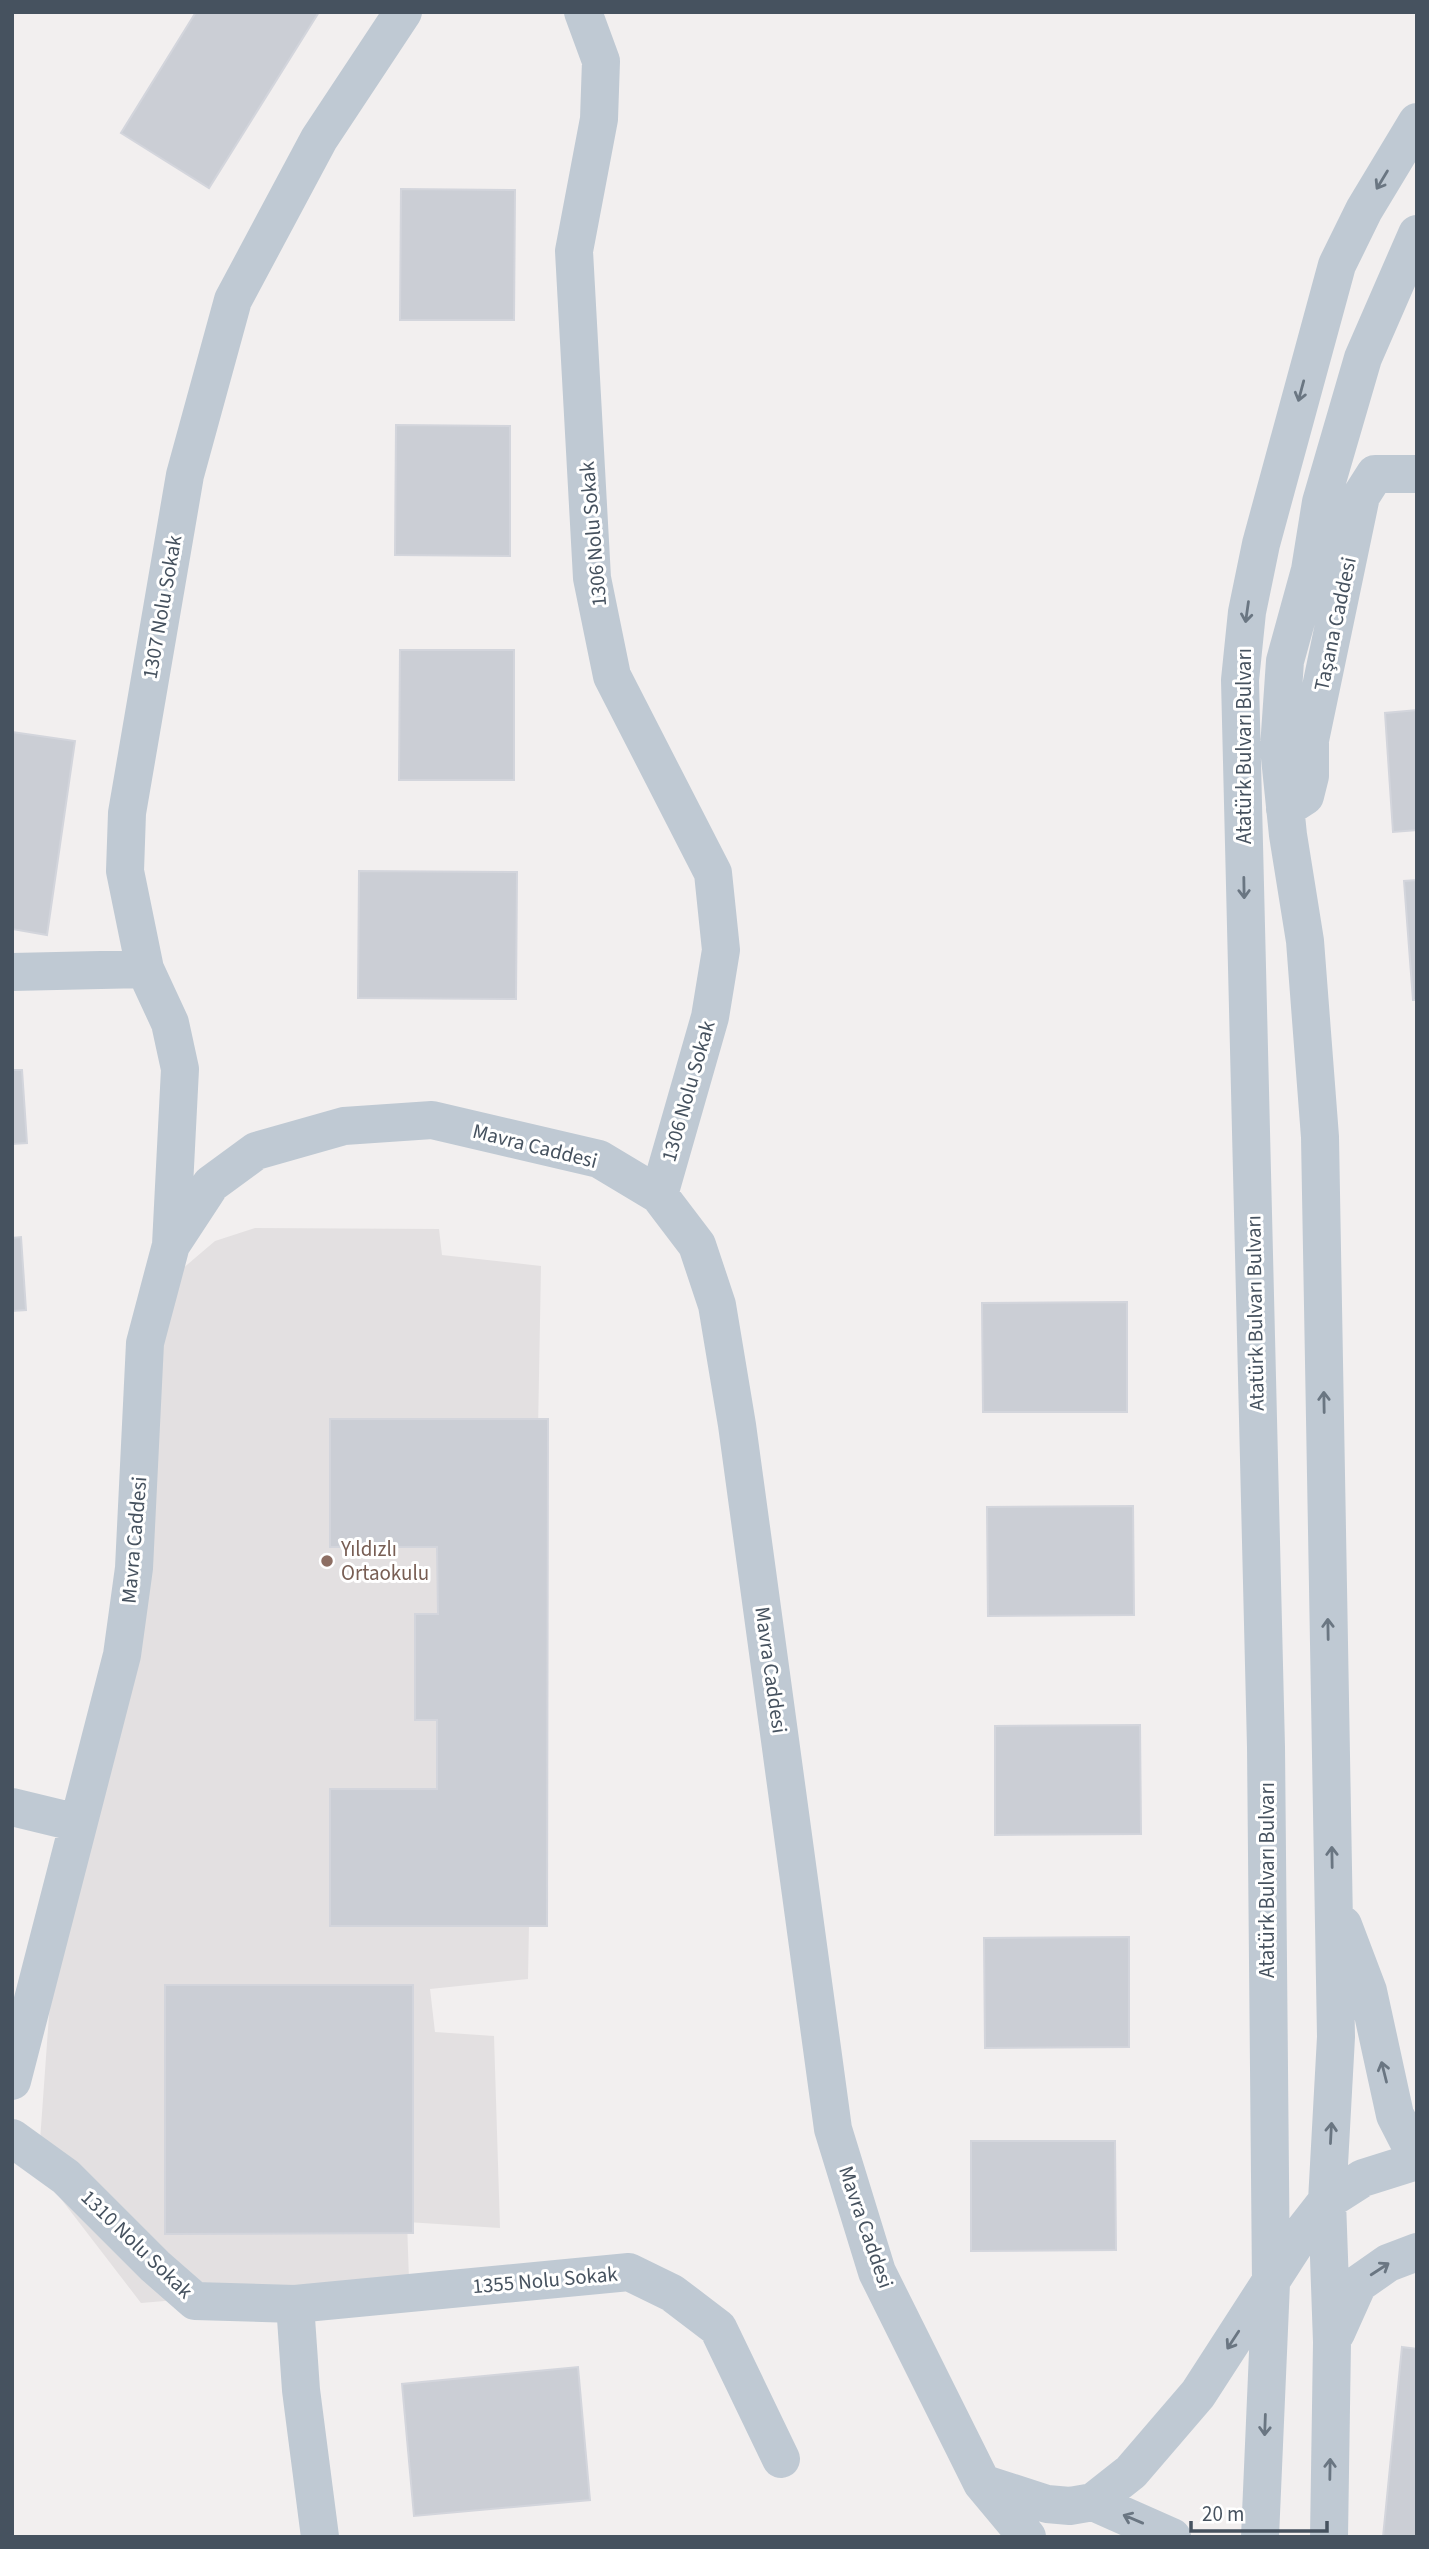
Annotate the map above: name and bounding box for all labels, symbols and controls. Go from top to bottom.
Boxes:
one-way arrow [1375,170,1389,190]
one-way arrow [1293,380,1306,402]
street label: 1306 Nolu Sokak [572,460,614,608]
street label: 1307 Nolu Sokak [135,532,190,681]
street label: Taşana Caddesi [1306,554,1364,694]
one-way arrow [1240,601,1253,623]
street label: Atatürk Bulvarı Bulvarı [1229,648,1259,844]
one-way arrow [1238,877,1251,900]
street label: 1306 Nolu Sokak [654,1016,723,1165]
street label: Mavra Caddesi [470,1116,600,1176]
street label: Atatürk Bulvarı Bulvarı [1238,1215,1272,1411]
one-way arrow [1318,1391,1331,1414]
street label: Mavra Caddesi [114,1475,154,1605]
place label: Yıldızlı Ortaokulu [340,1534,429,1588]
marker: Yıldızlı Ortaokulu [319,1553,335,1569]
street label: Mavra Caddesi [747,1605,795,1735]
one-way arrow [1322,1618,1335,1641]
street label: Atatürk Bulvarı Bulvarı [1252,1782,1282,1978]
one-way arrow [1326,1846,1339,1869]
one-way arrow [1377,2061,1390,2084]
one-way arrow [1324,2122,1337,2145]
street label: Mavra Caddesi [831,2162,901,2292]
street label: 1310 Nolu Sokak [74,2183,200,2306]
street label: 1355 Nolu Sokak [471,2259,619,2301]
one-way arrow [1369,2262,1389,2276]
one-way arrow [1226,2330,1240,2350]
one-way arrow [1258,2413,1271,2436]
one-way arrow [1323,2457,1337,2480]
scale bar [1191,2490,1328,2534]
text: 20 m [1202,2499,1244,2529]
one-way arrow [1122,2512,1144,2525]

